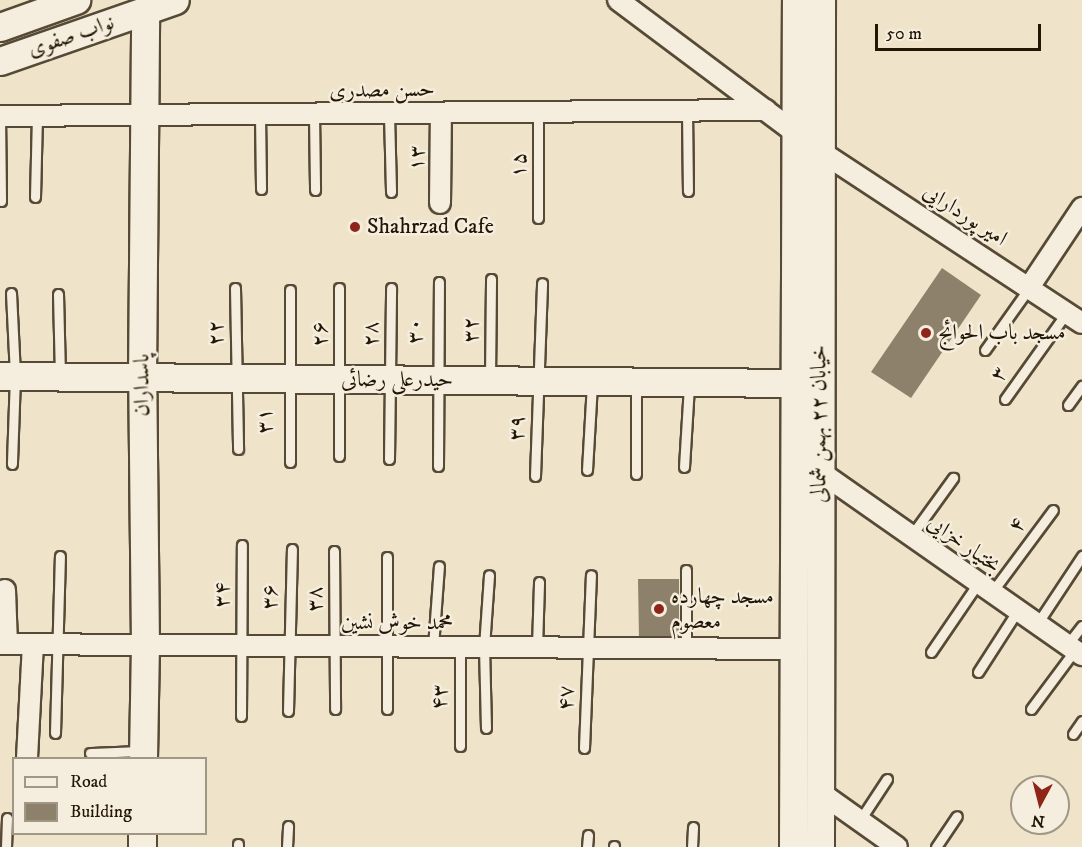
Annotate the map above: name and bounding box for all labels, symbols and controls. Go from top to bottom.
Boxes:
street label: نواب صفوی [24,9,118,63]
scale bar [878,12,1044,50]
text: 50 m [886,23,922,45]
street label: حسن مصدری [329,76,435,104]
street label: ۱۳ [404,145,430,171]
street label: ۱۵ [506,152,532,178]
street label: امیر پوردارایی [918,178,1012,252]
place label: Shahrzad Cafe [367,214,494,240]
marker: Shahrzad Cafe [348,220,362,234]
street label: ۳۲ [458,317,484,343]
street label: ۳۰ [402,318,428,344]
street label: ۲۲ [203,320,229,346]
place label: مسجد باب الحوائج [938,320,1065,346]
street label: ۲۶ [307,321,333,347]
street label: ۲۸ [358,321,384,347]
marker: مسجد باب الحوائج [919,326,933,340]
street label: خیابان ۲۲ بهمن شمالی [806,345,832,503]
street label: پاسداران [129,354,155,416]
street label: ۳ [984,361,1014,387]
street label: حیدرعلی رضائی [341,367,453,393]
street label: ۳۱ [252,408,278,434]
street label: ۳۹ [503,414,531,442]
street label: بختیار خزایی [922,509,1006,579]
street label: ۴ [1003,512,1031,538]
street label: ۳۴ [209,582,235,608]
place label: مسجد چهارده معصوم [671,583,774,634]
street label: ۳۶ [256,584,284,610]
street label: ۳۸ [302,586,328,612]
marker: مسجد چهارده معصوم [652,602,666,616]
street label: محمد خوش نشین [341,610,453,636]
street label: ۴۳ [427,684,453,710]
street label: ۴۷ [552,685,580,711]
legend [12,757,207,835]
text: Road [70,771,107,793]
north arrow [1010,775,1070,835]
text: Building [70,801,132,823]
text: N [1030,810,1046,832]

